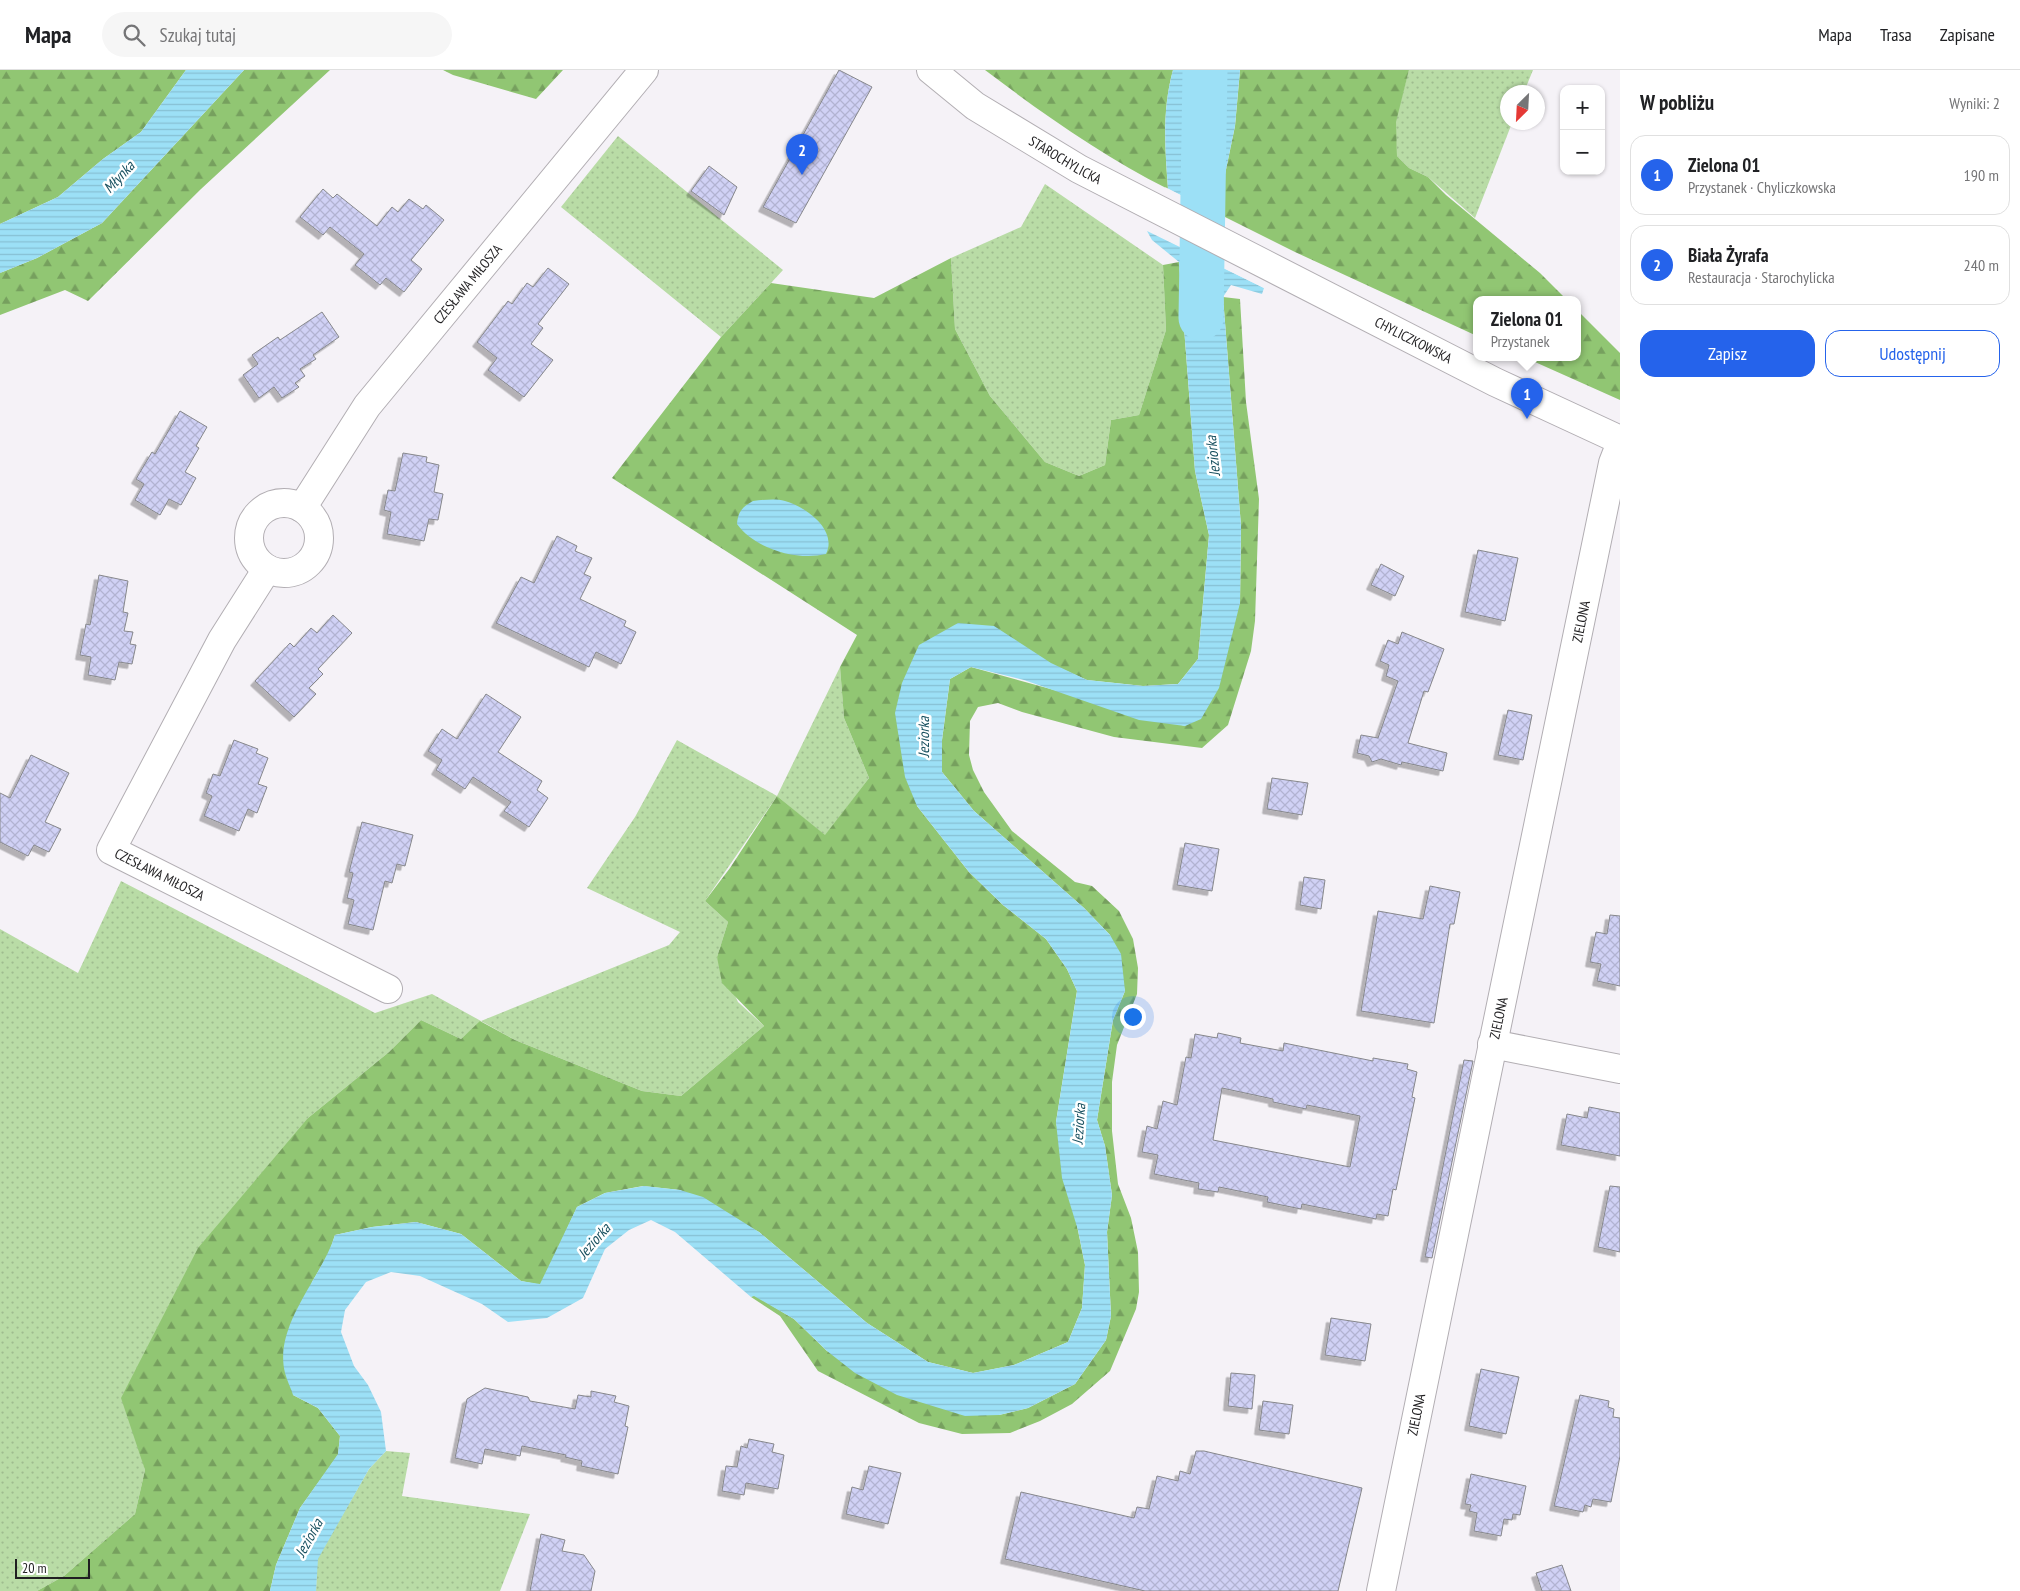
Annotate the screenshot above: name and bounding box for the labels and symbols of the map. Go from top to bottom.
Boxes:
north arrow [1500,85,1545,130]
street label: STAROCHYLICKA [1026,132,1105,188]
pin: 2 [786,134,818,175]
water label: Młynka [99,156,139,197]
street label: CZESŁAWA MIŁOSZA [429,240,506,328]
street label: CHYLICZKOWSKA [1372,313,1455,368]
pin: 1 [1511,378,1543,419]
water label: Jeziorka [1201,434,1224,478]
street label: ZIELONA [1568,599,1594,644]
water label: Jeziorka [914,716,933,758]
street label: CZESŁAWA MIŁOSZA [112,844,208,905]
street label: ZIELONA [1485,995,1512,1040]
your location [1120,1004,1146,1030]
water label: Jeziorka [1068,1102,1089,1146]
water label: Jeziorka [572,1218,615,1263]
street label: ZIELONA [1403,1392,1429,1437]
water label: Jeziorka [290,1514,327,1561]
scale bar [15,1556,90,1579]

